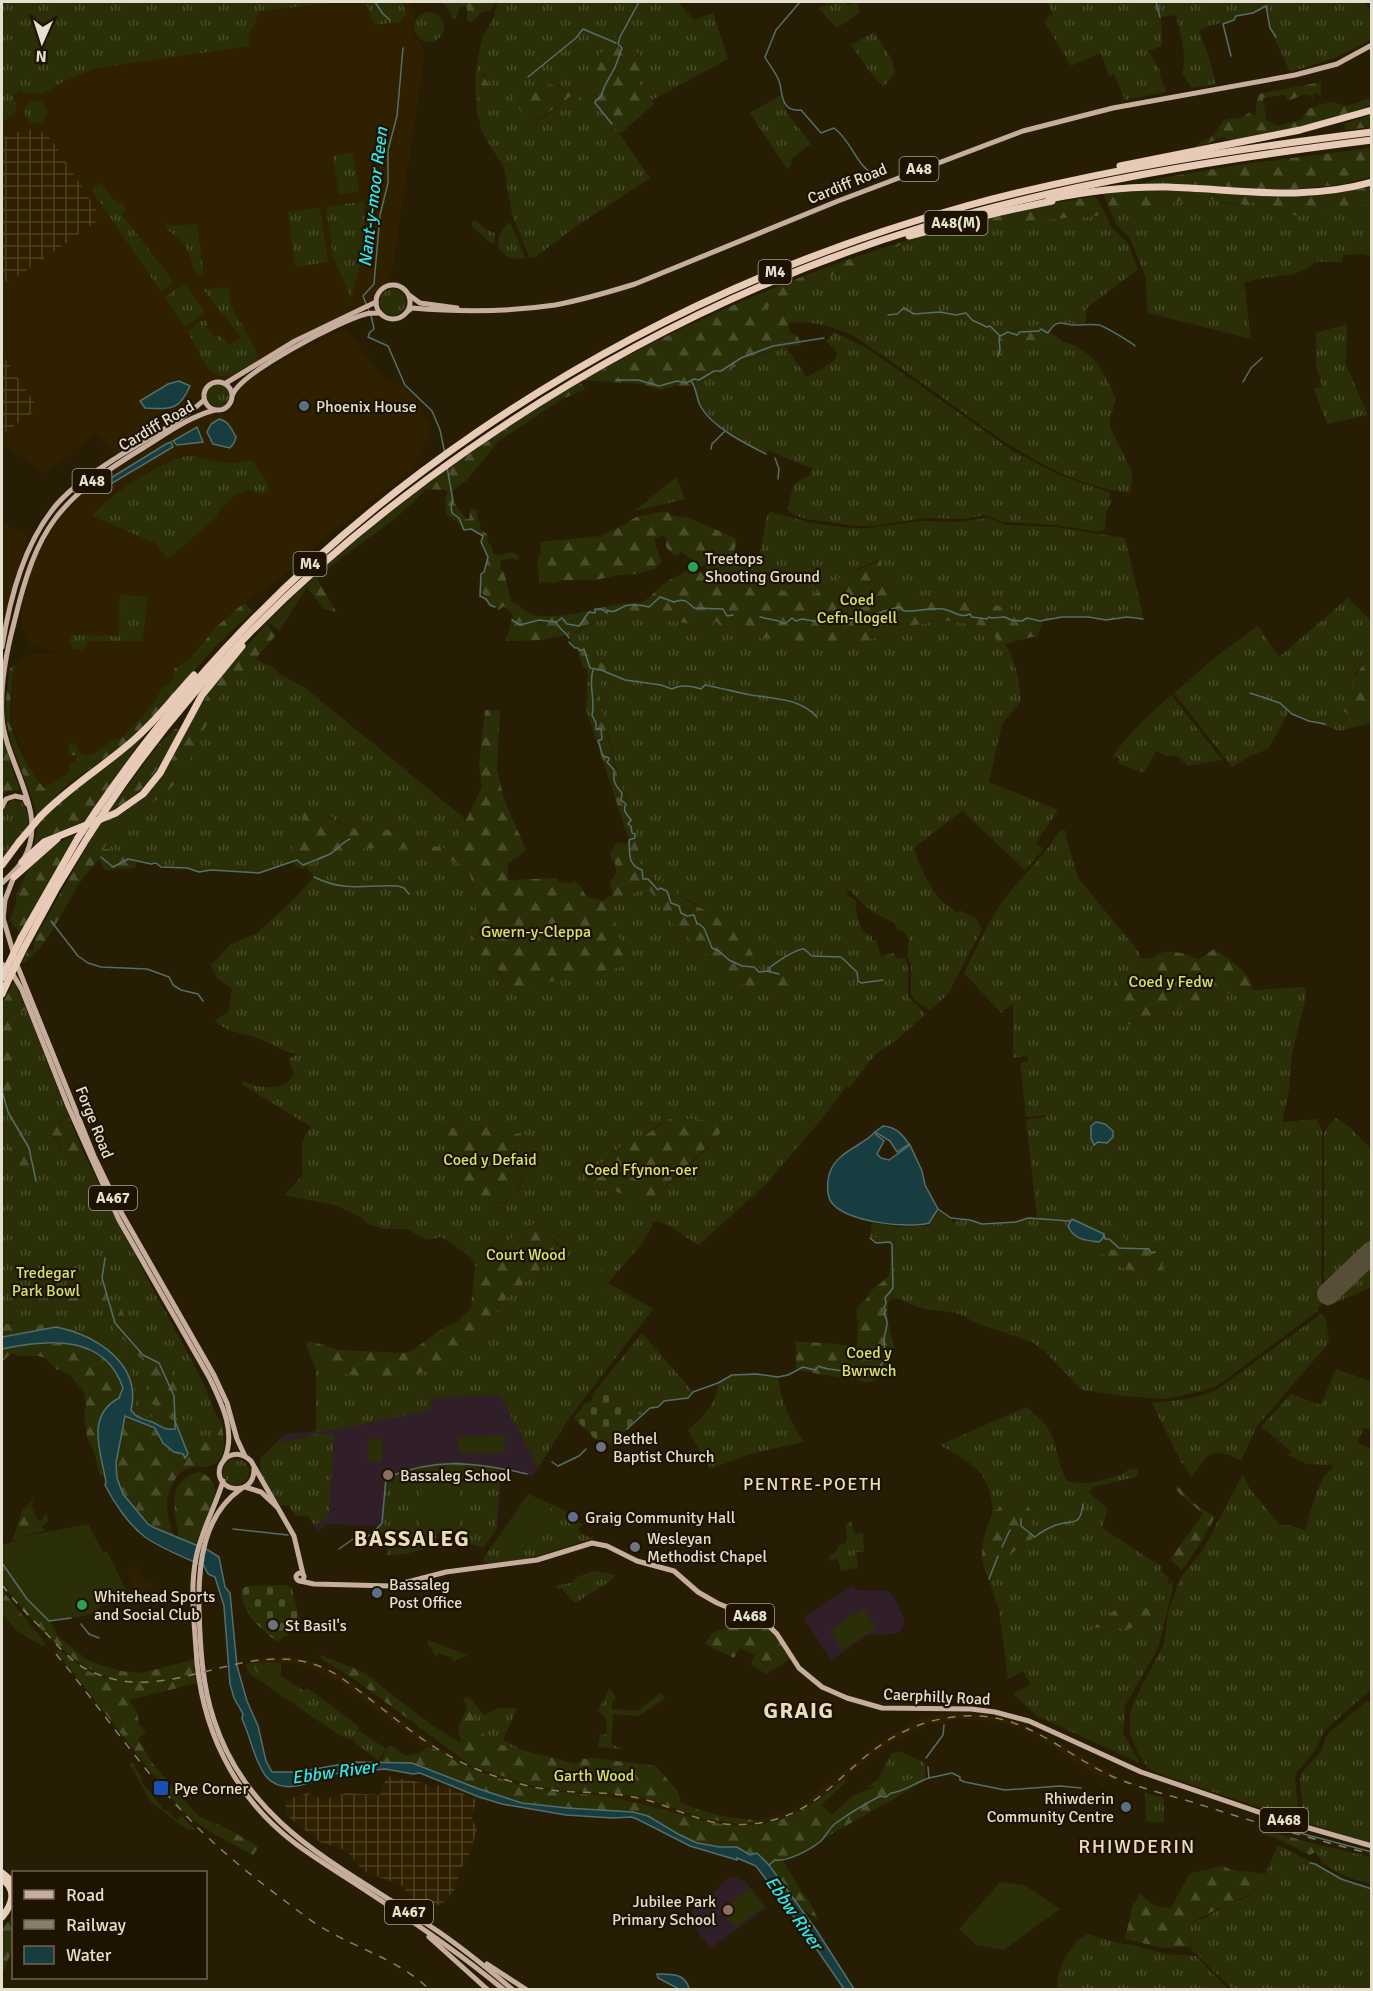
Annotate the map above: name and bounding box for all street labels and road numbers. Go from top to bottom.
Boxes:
road number: A48 [900,157,938,181]
street label: Cardiff Road [805,159,890,209]
road number: A48(M) [924,211,988,235]
road number: M4 [758,260,792,284]
street label: Cardiff Road [115,396,198,456]
road number: A48 [72,469,112,493]
road number: M4 [294,552,326,576]
street label: Forge Road [71,1083,118,1161]
road number: A467 [89,1186,137,1210]
road number: A468 [726,1604,774,1628]
street label: Caerphilly Road [883,1684,991,1710]
road number: A468 [1260,1808,1308,1832]
road number: A467 [385,1900,433,1924]

